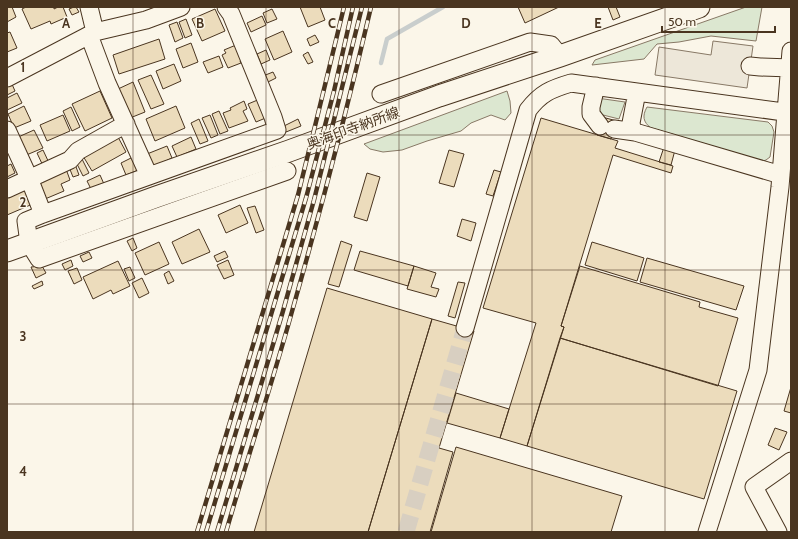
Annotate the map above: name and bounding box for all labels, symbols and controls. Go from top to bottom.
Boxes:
scale bar [662,8,775,34]
text: 50 m [668,14,696,29]
text: A [62,15,71,31]
text: B [196,15,204,31]
text: C [328,15,336,31]
text: D [461,15,471,31]
text: E [594,15,602,31]
text: 1 [21,59,25,75]
street label: 奥海印寺納所線 [304,103,402,153]
text: 2 [20,194,27,210]
text: 3 [19,328,27,344]
text: 4 [19,463,27,479]

